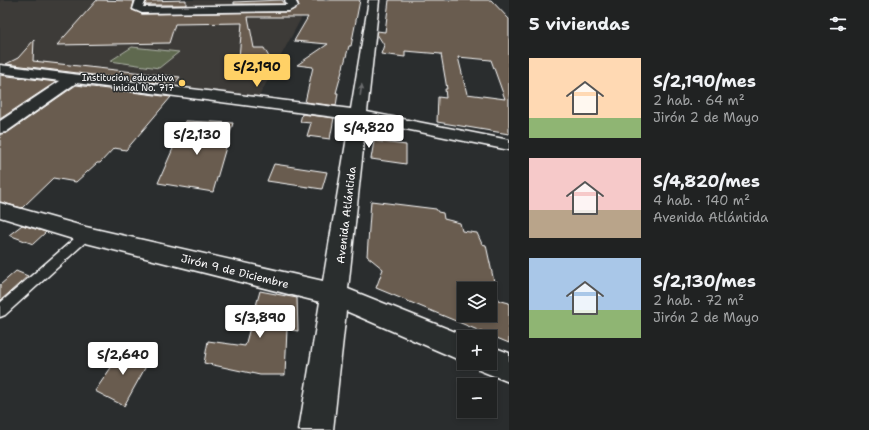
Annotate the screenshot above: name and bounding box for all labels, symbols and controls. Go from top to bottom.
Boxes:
text: 5 viviendas [529,13,630,35]
icon: filters [827,13,849,35]
pin: S/2,190 [220,54,294,88]
text: S/2,190 [233,58,281,75]
text: S/2,190/mes [653,70,756,92]
place label: Institución educativa inicial No. 717 [82,72,174,94]
icon: home [561,74,609,122]
marker: Institución educativa inicial No. 717 [177,78,187,88]
one-way arrow [358,84,364,96]
text: 2 hab. · 64 m² [653,92,745,109]
text: Jirón 2 de Mayo [653,109,759,126]
pin: S/4,820 [332,115,406,149]
text: S/4,820 [344,119,394,136]
pin: S/2,130 [160,122,234,156]
text: S/2,130 [173,126,221,143]
street label: Avenida Atlántida [333,166,360,264]
text: S/4,820/mes [653,170,760,192]
icon: home [561,174,609,222]
text: 4 hab. · 140 m² [653,192,750,209]
text: Avenida Atlántida [653,209,768,226]
street label: Jirón 9 de Diciembre [179,251,290,292]
text: S/2,130/mes [653,270,756,292]
icon: home [561,274,609,322]
map controls [457,282,497,418]
button: layers [457,282,497,322]
text: 2 hab. · 72 m² [653,292,744,309]
pin: S/3,890 [223,305,297,339]
text: S/3,890 [234,309,286,326]
text: Jirón 2 de Mayo [653,309,759,326]
button: + [457,330,497,370]
pin: S/2,640 [86,342,160,376]
text: S/2,640 [97,346,149,363]
button: − [457,378,497,418]

